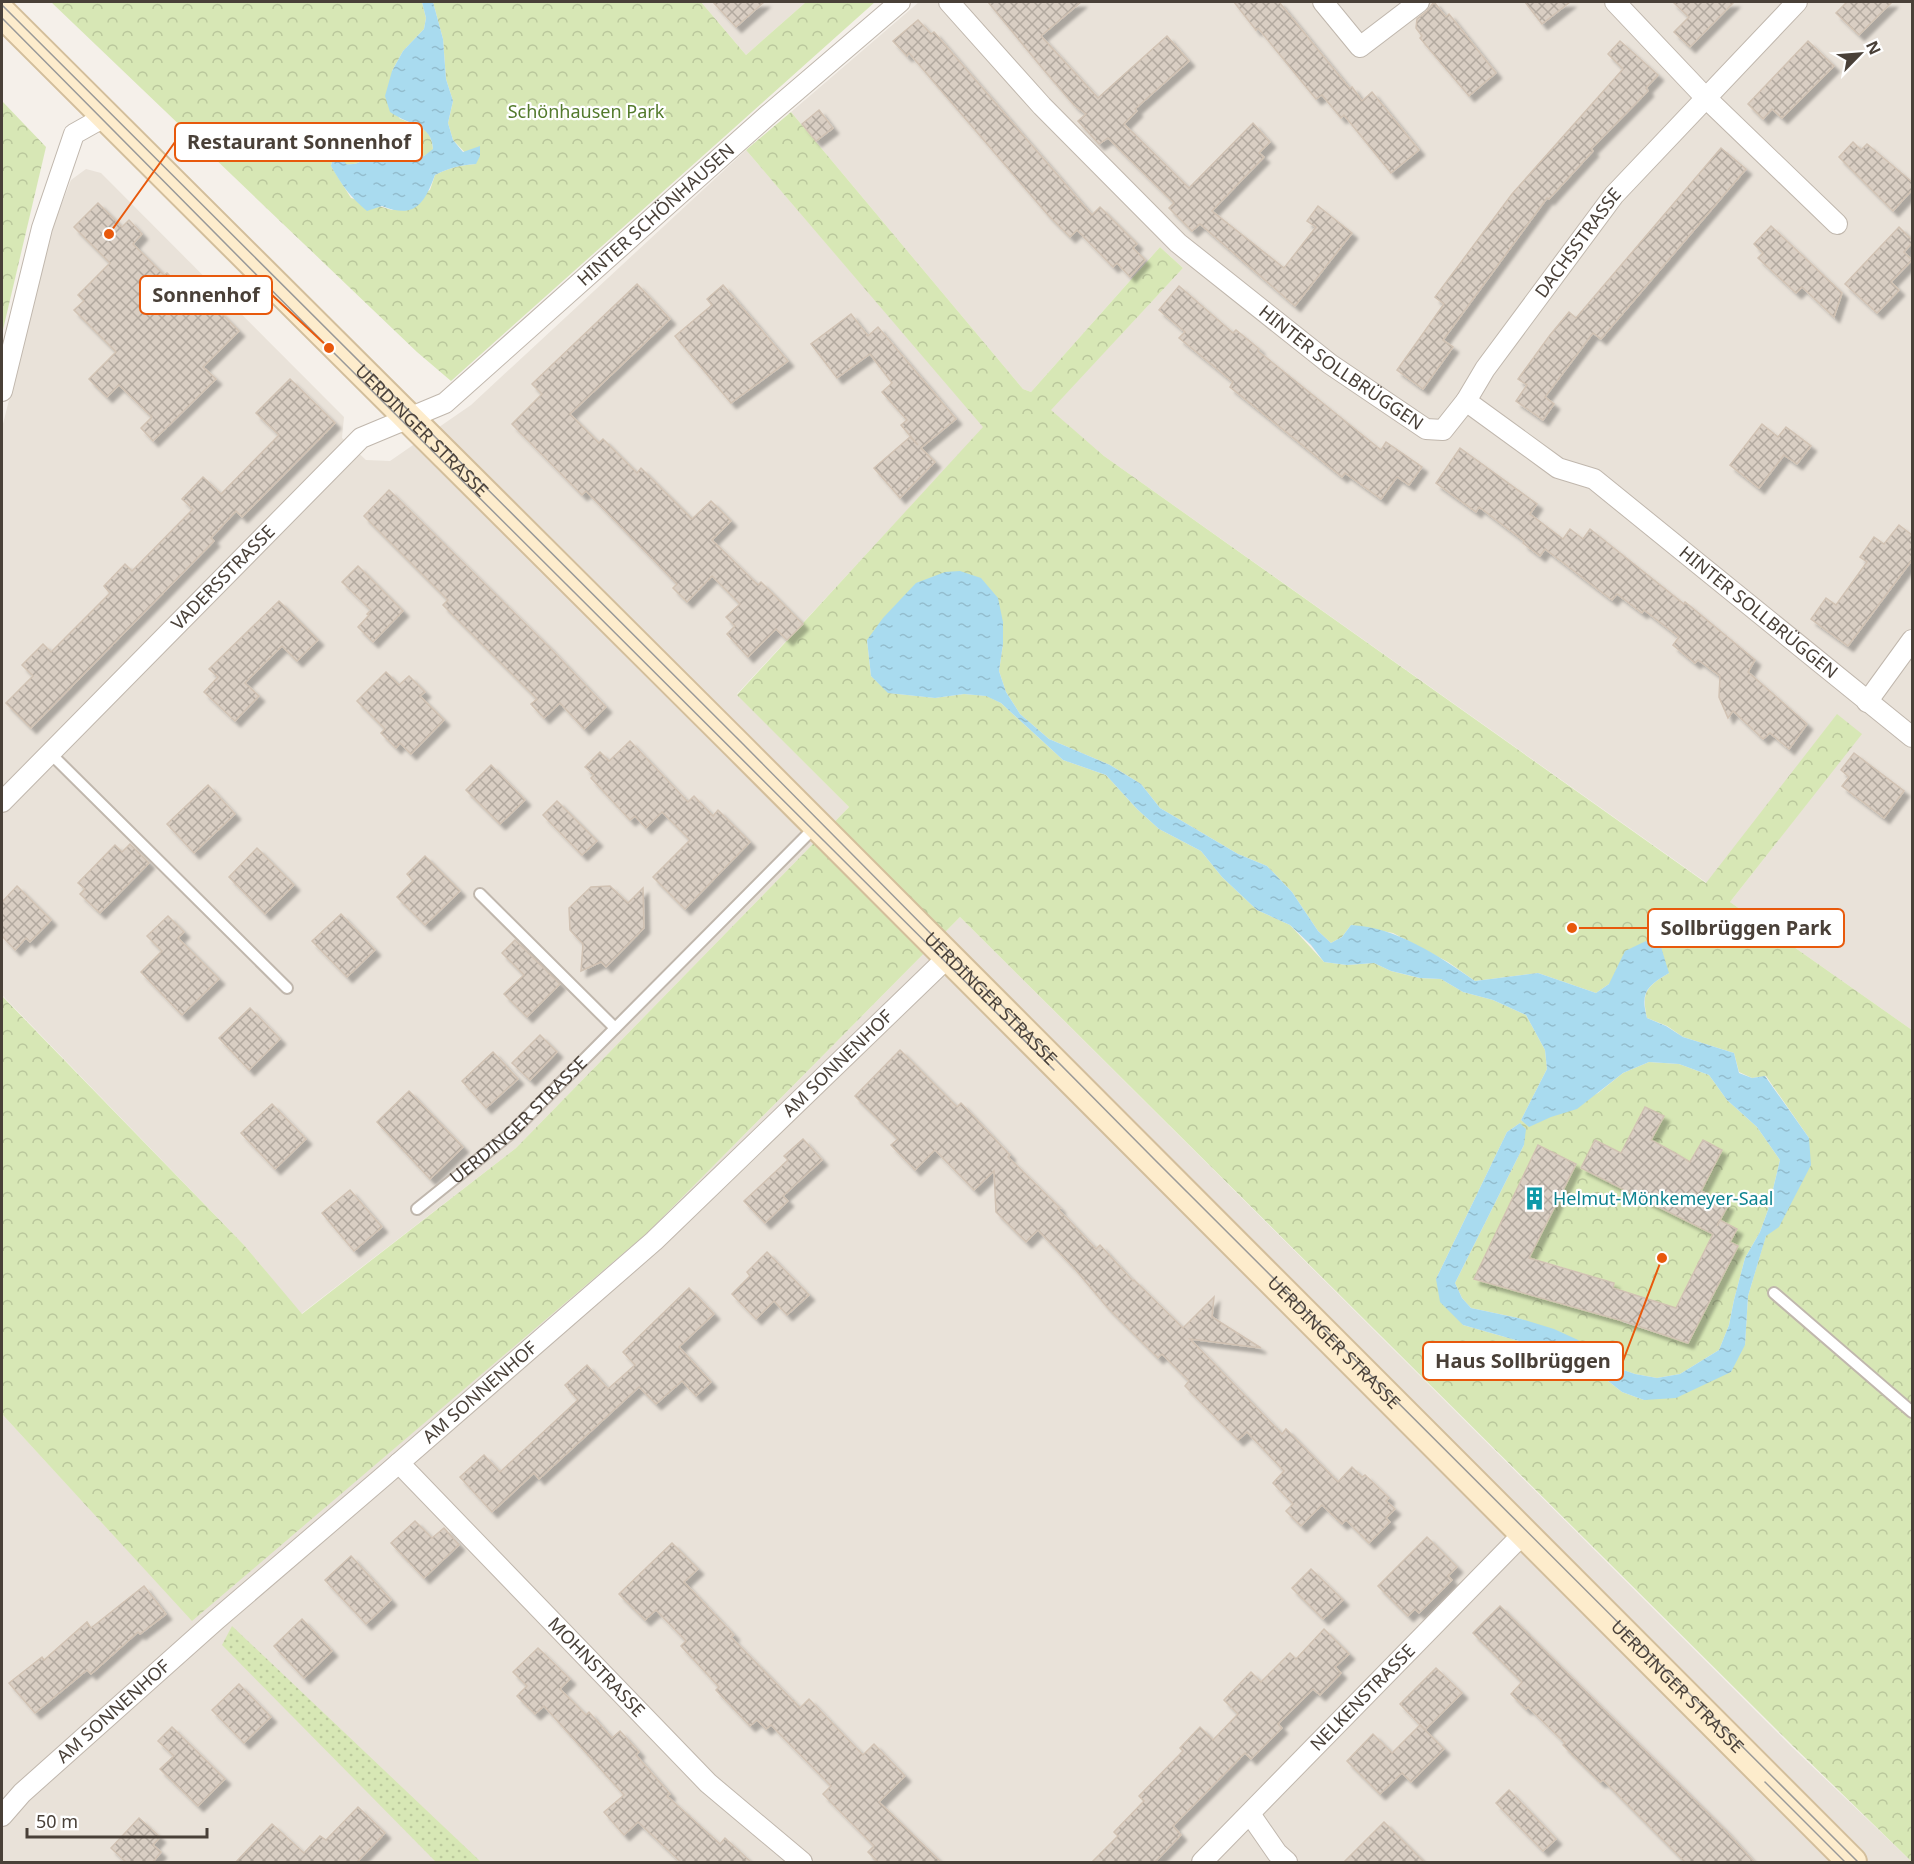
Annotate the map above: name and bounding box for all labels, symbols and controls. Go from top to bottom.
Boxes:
north arrow [1830,24,1890,84]
text: N [1861,37,1886,58]
park label: Schönhausen Park [508,99,665,123]
callout: Restaurant Sonnenhof [175,123,422,161]
text: Restaurant Sonnenhof [187,128,412,155]
street label: HINTER SCHÖNHAUSEN [572,138,739,291]
street label: DACHSSTRASSE [1529,182,1626,302]
callout: Sonnenhof [140,276,272,314]
text: Sonnenhof [152,281,261,308]
street label: HINTER SOLLBRÜGGEN [1254,299,1428,435]
street label: UERDINGER STRASSE [350,358,494,502]
street label: VADERSSTRASSE [165,519,280,635]
street label: HINTER SOLLBRÜGGEN [1675,540,1843,683]
callout: Sollbrüggen Park [1648,909,1844,947]
text: Sollbrüggen Park [1660,914,1832,941]
street label: UERDINGER STRASSE [919,926,1063,1070]
street label: AM SONNENHOF [777,1004,897,1122]
street label: UERDINGER STRASSE [444,1050,592,1189]
building icon: Helmut-Mönkemeyer-Saal [1522,1186,1548,1212]
place label: Helmut-Mönkemeyer-Saal [1553,1186,1773,1210]
street label: UERDINGER STRASSE [1263,1270,1406,1414]
street label: AM SONNENHOF [417,1335,542,1448]
callout: Haus Sollbrüggen [1423,1342,1623,1380]
text: Haus Sollbrüggen [1435,1347,1611,1374]
street label: MOHNSTRASSE [543,1612,651,1722]
street label: UERDINGER STRASSE [1606,1614,1749,1758]
street label: NELKENSTRASSE [1304,1638,1420,1755]
street label: AM SONNENHOF [51,1654,175,1768]
scale bar [27,1801,207,1839]
text: 50 m [36,1809,78,1833]

